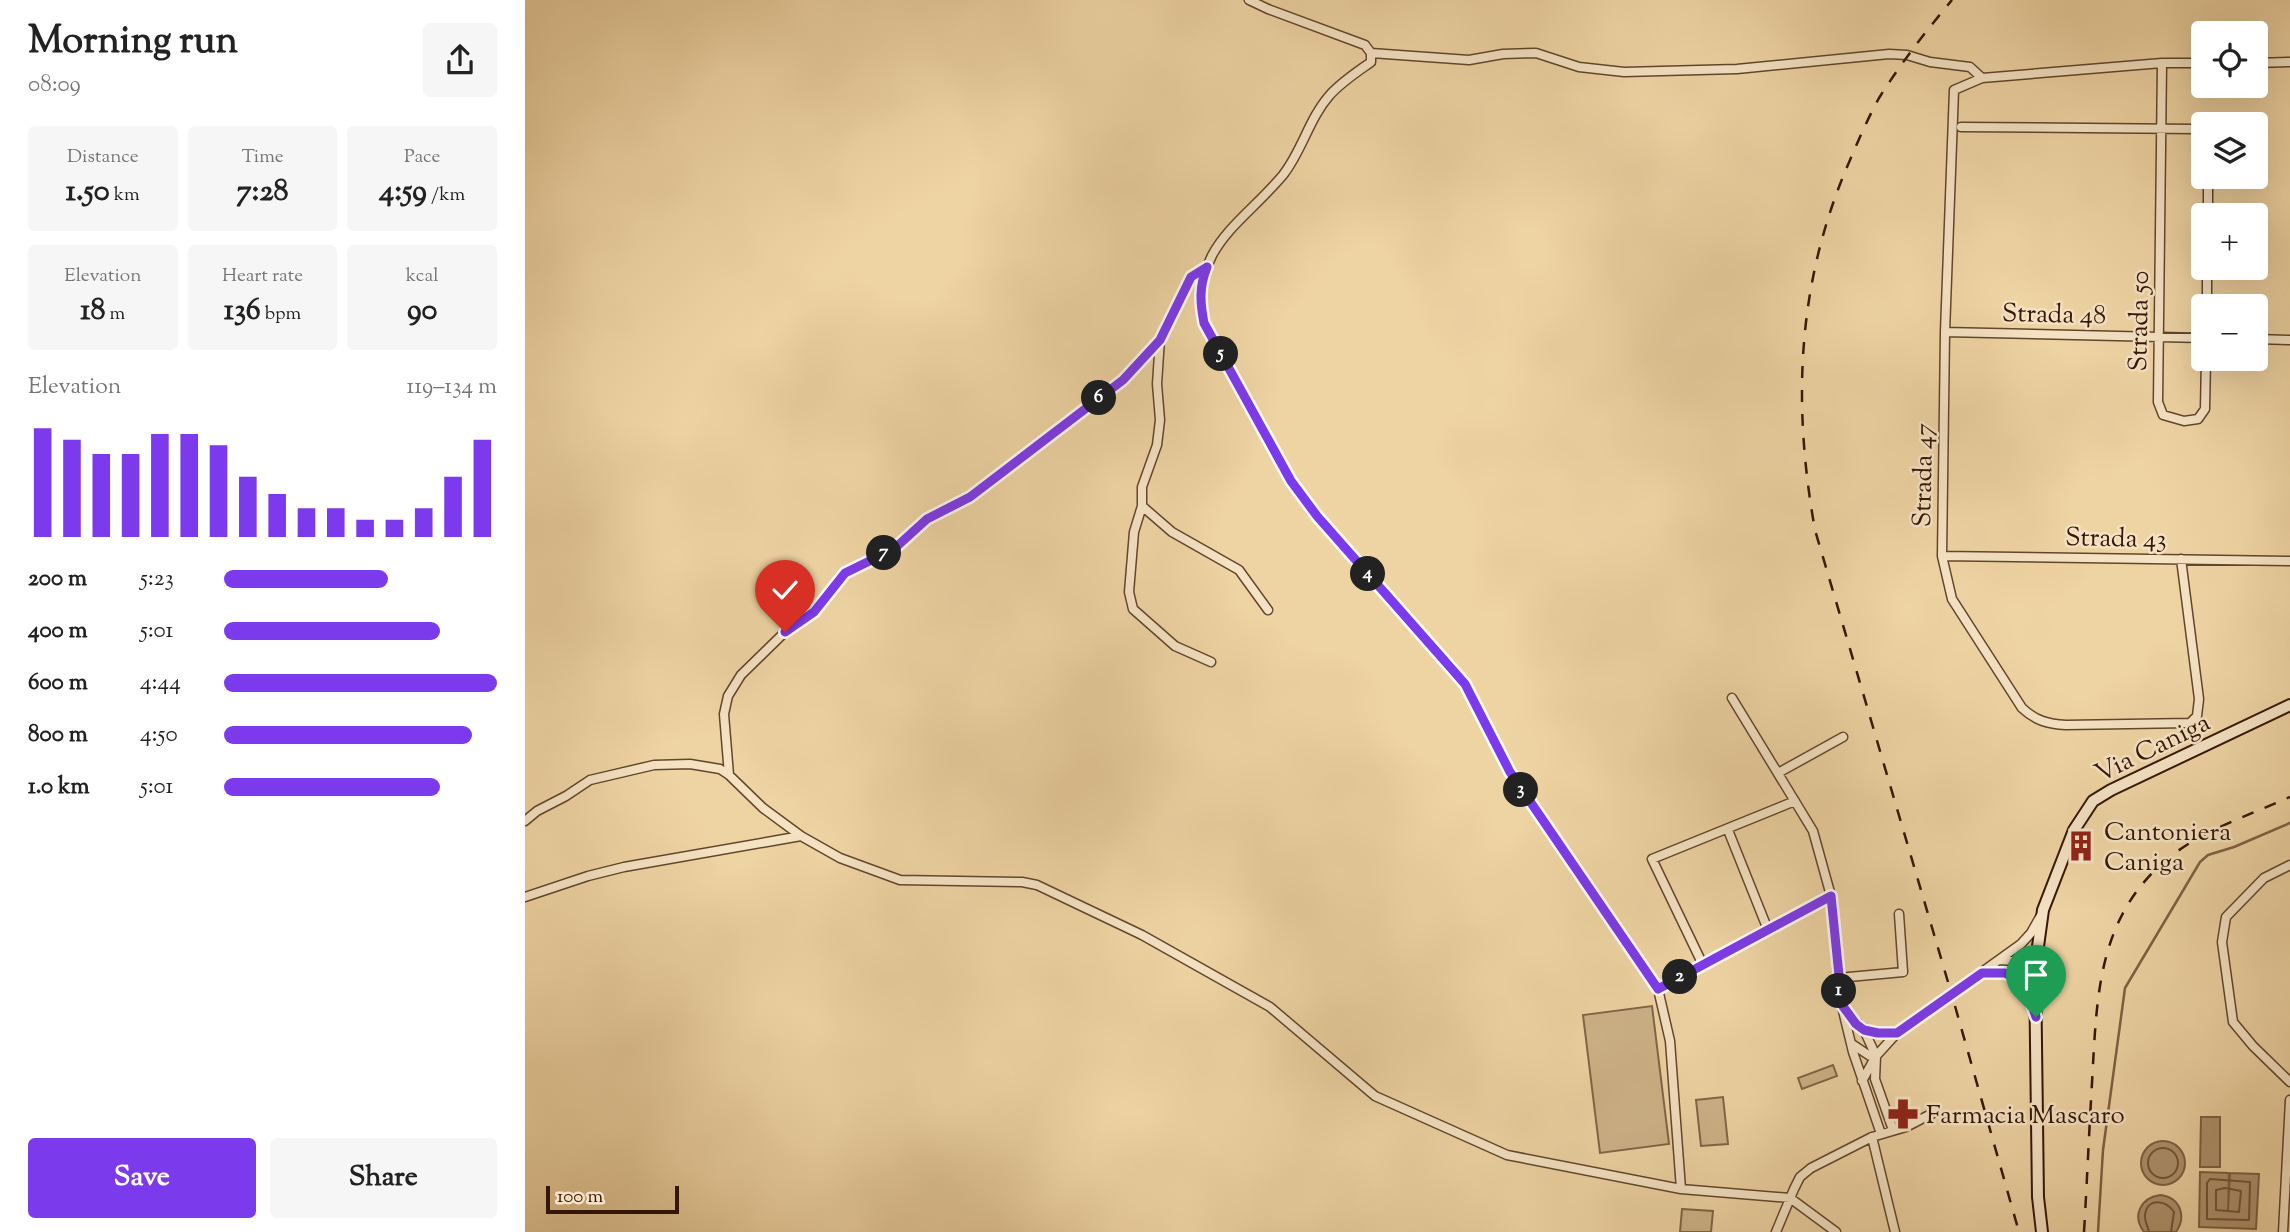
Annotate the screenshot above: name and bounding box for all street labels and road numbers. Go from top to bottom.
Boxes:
street label: Strada 50 [2121,270,2160,372]
street label: Strada 48 [2002,296,2106,335]
street label: Strada 47 [1905,423,1944,527]
street label: Strada 43 [2065,520,2167,559]
street label: Via Caniga [2089,705,2217,793]

